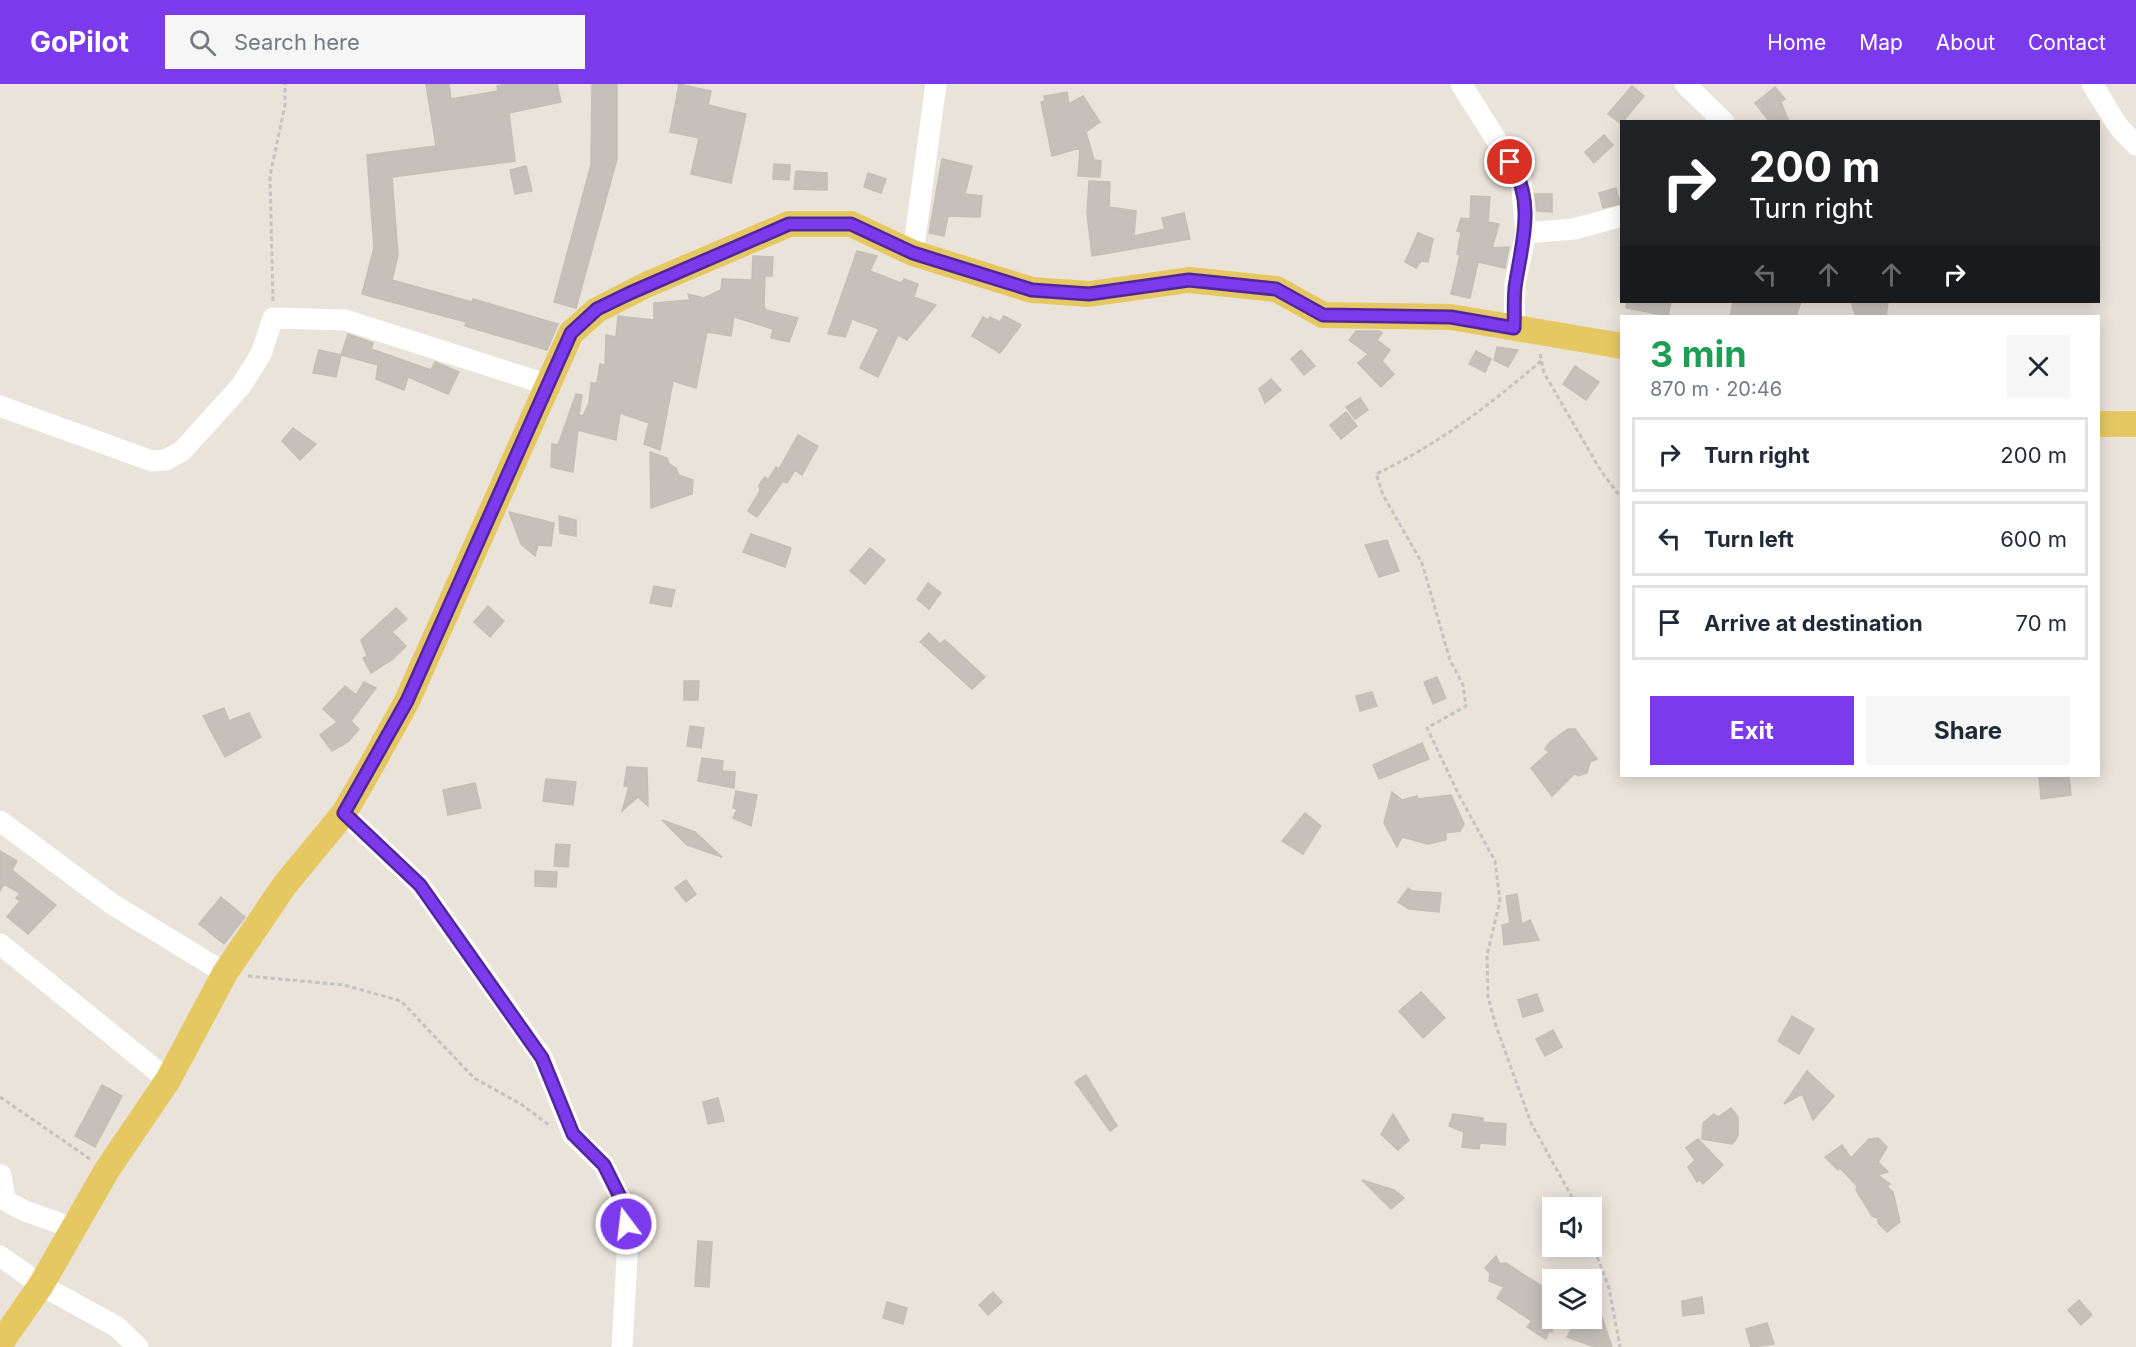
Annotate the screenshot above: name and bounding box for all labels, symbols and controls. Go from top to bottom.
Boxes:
search box [165,15,585,69]
text: GoPilot [30,25,129,59]
icon: search [186,26,219,59]
text: Search here [234,29,360,55]
text: Home [1767,30,1826,55]
text: Map [1859,30,1903,55]
text: About [1936,30,1995,55]
text: Contact [2028,30,2106,55]
pin [1484,136,1535,187]
text: 200 m [1749,141,1880,192]
icon: right [1650,144,1728,222]
icon: arrive [1493,145,1526,178]
text: Turn right [1749,192,1873,225]
icon: left [1749,258,1782,291]
icon: ahead [1812,258,1845,291]
icon: ahead [1875,258,1908,291]
icon: right [1938,258,1971,291]
text: 3 min [1650,332,1747,376]
button: close [2007,335,2070,398]
text: 870 m · 20:46 [1650,377,1782,401]
icon: right [1653,438,1686,471]
text: Turn right [1704,442,1810,468]
text: 200 m [2000,442,2067,468]
icon: left [1653,522,1686,555]
text: Turn left [1704,526,1794,552]
text: 600 m [2000,526,2067,552]
icon: arrive [1653,606,1686,639]
text: Arrive at destination [1704,610,1923,636]
text: 70 m [2016,610,2067,636]
button: Exit [1650,696,1854,765]
button: Share [1866,696,2070,765]
position arrow [594,1192,658,1256]
map controls [1542,1197,1602,1329]
button: sound [1542,1197,1602,1257]
button: layers [1542,1269,1602,1329]

